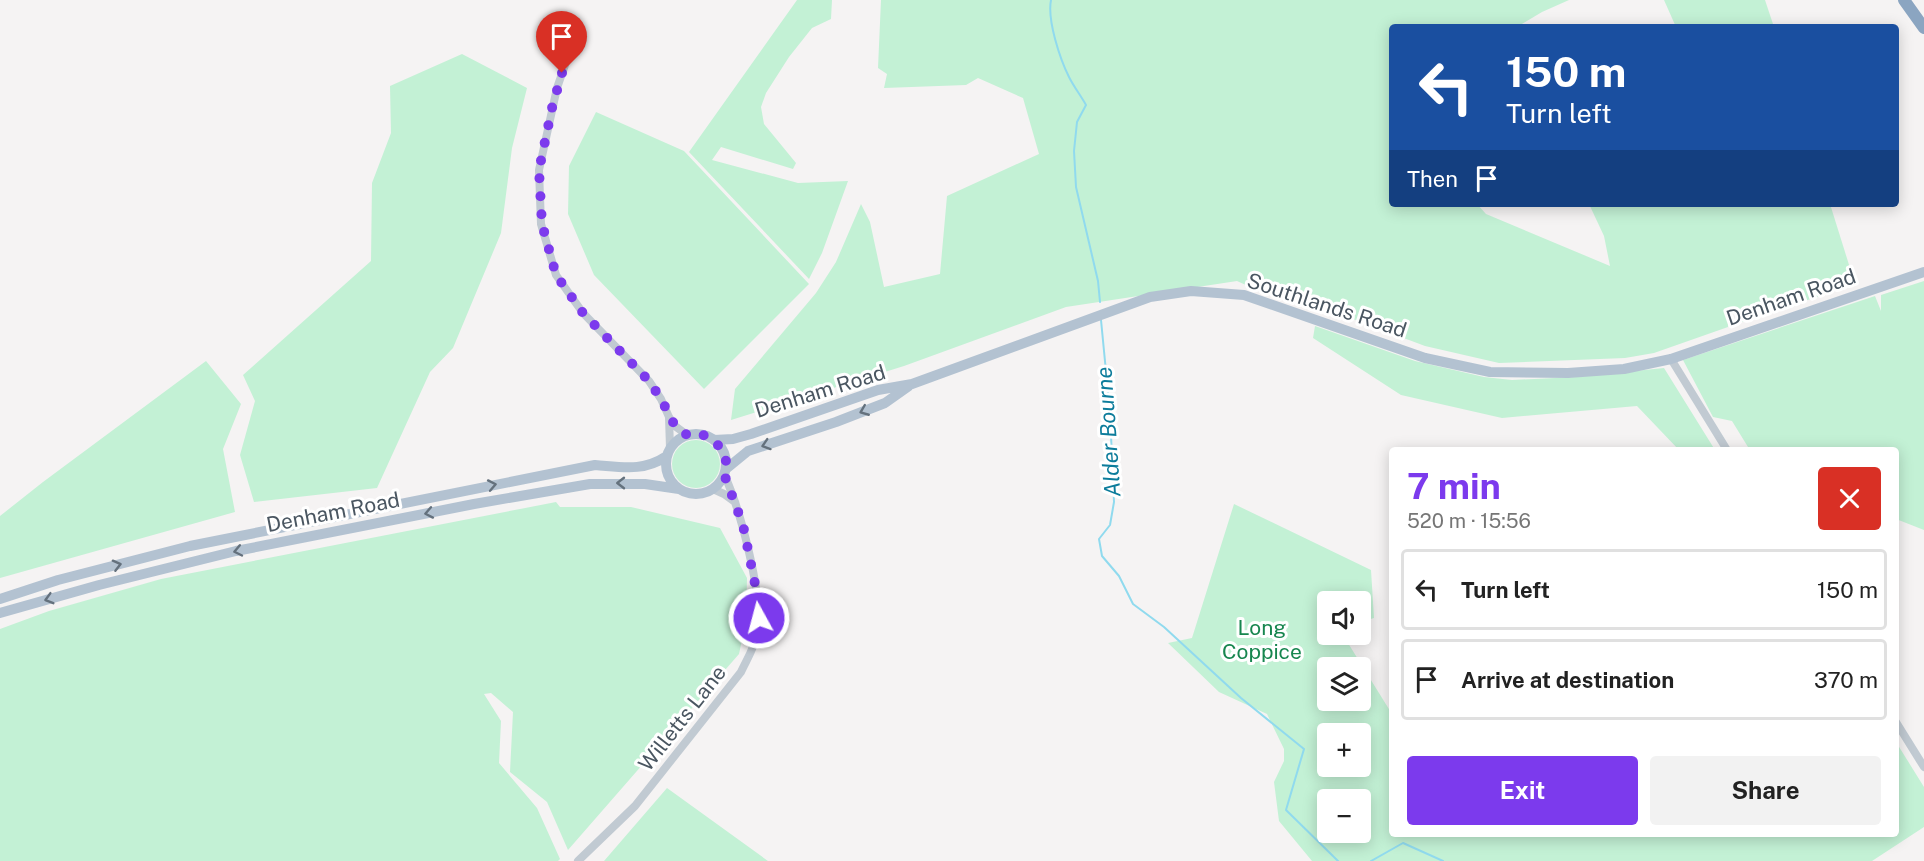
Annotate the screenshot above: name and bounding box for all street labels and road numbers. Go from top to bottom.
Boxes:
street label: Denham Road [1723,263,1859,331]
street label: Southlands Road [1244,267,1410,343]
street label: Denham Road [752,359,888,423]
street label: Denham Road [264,487,402,537]
street label: Willetts Lane [633,660,731,776]

